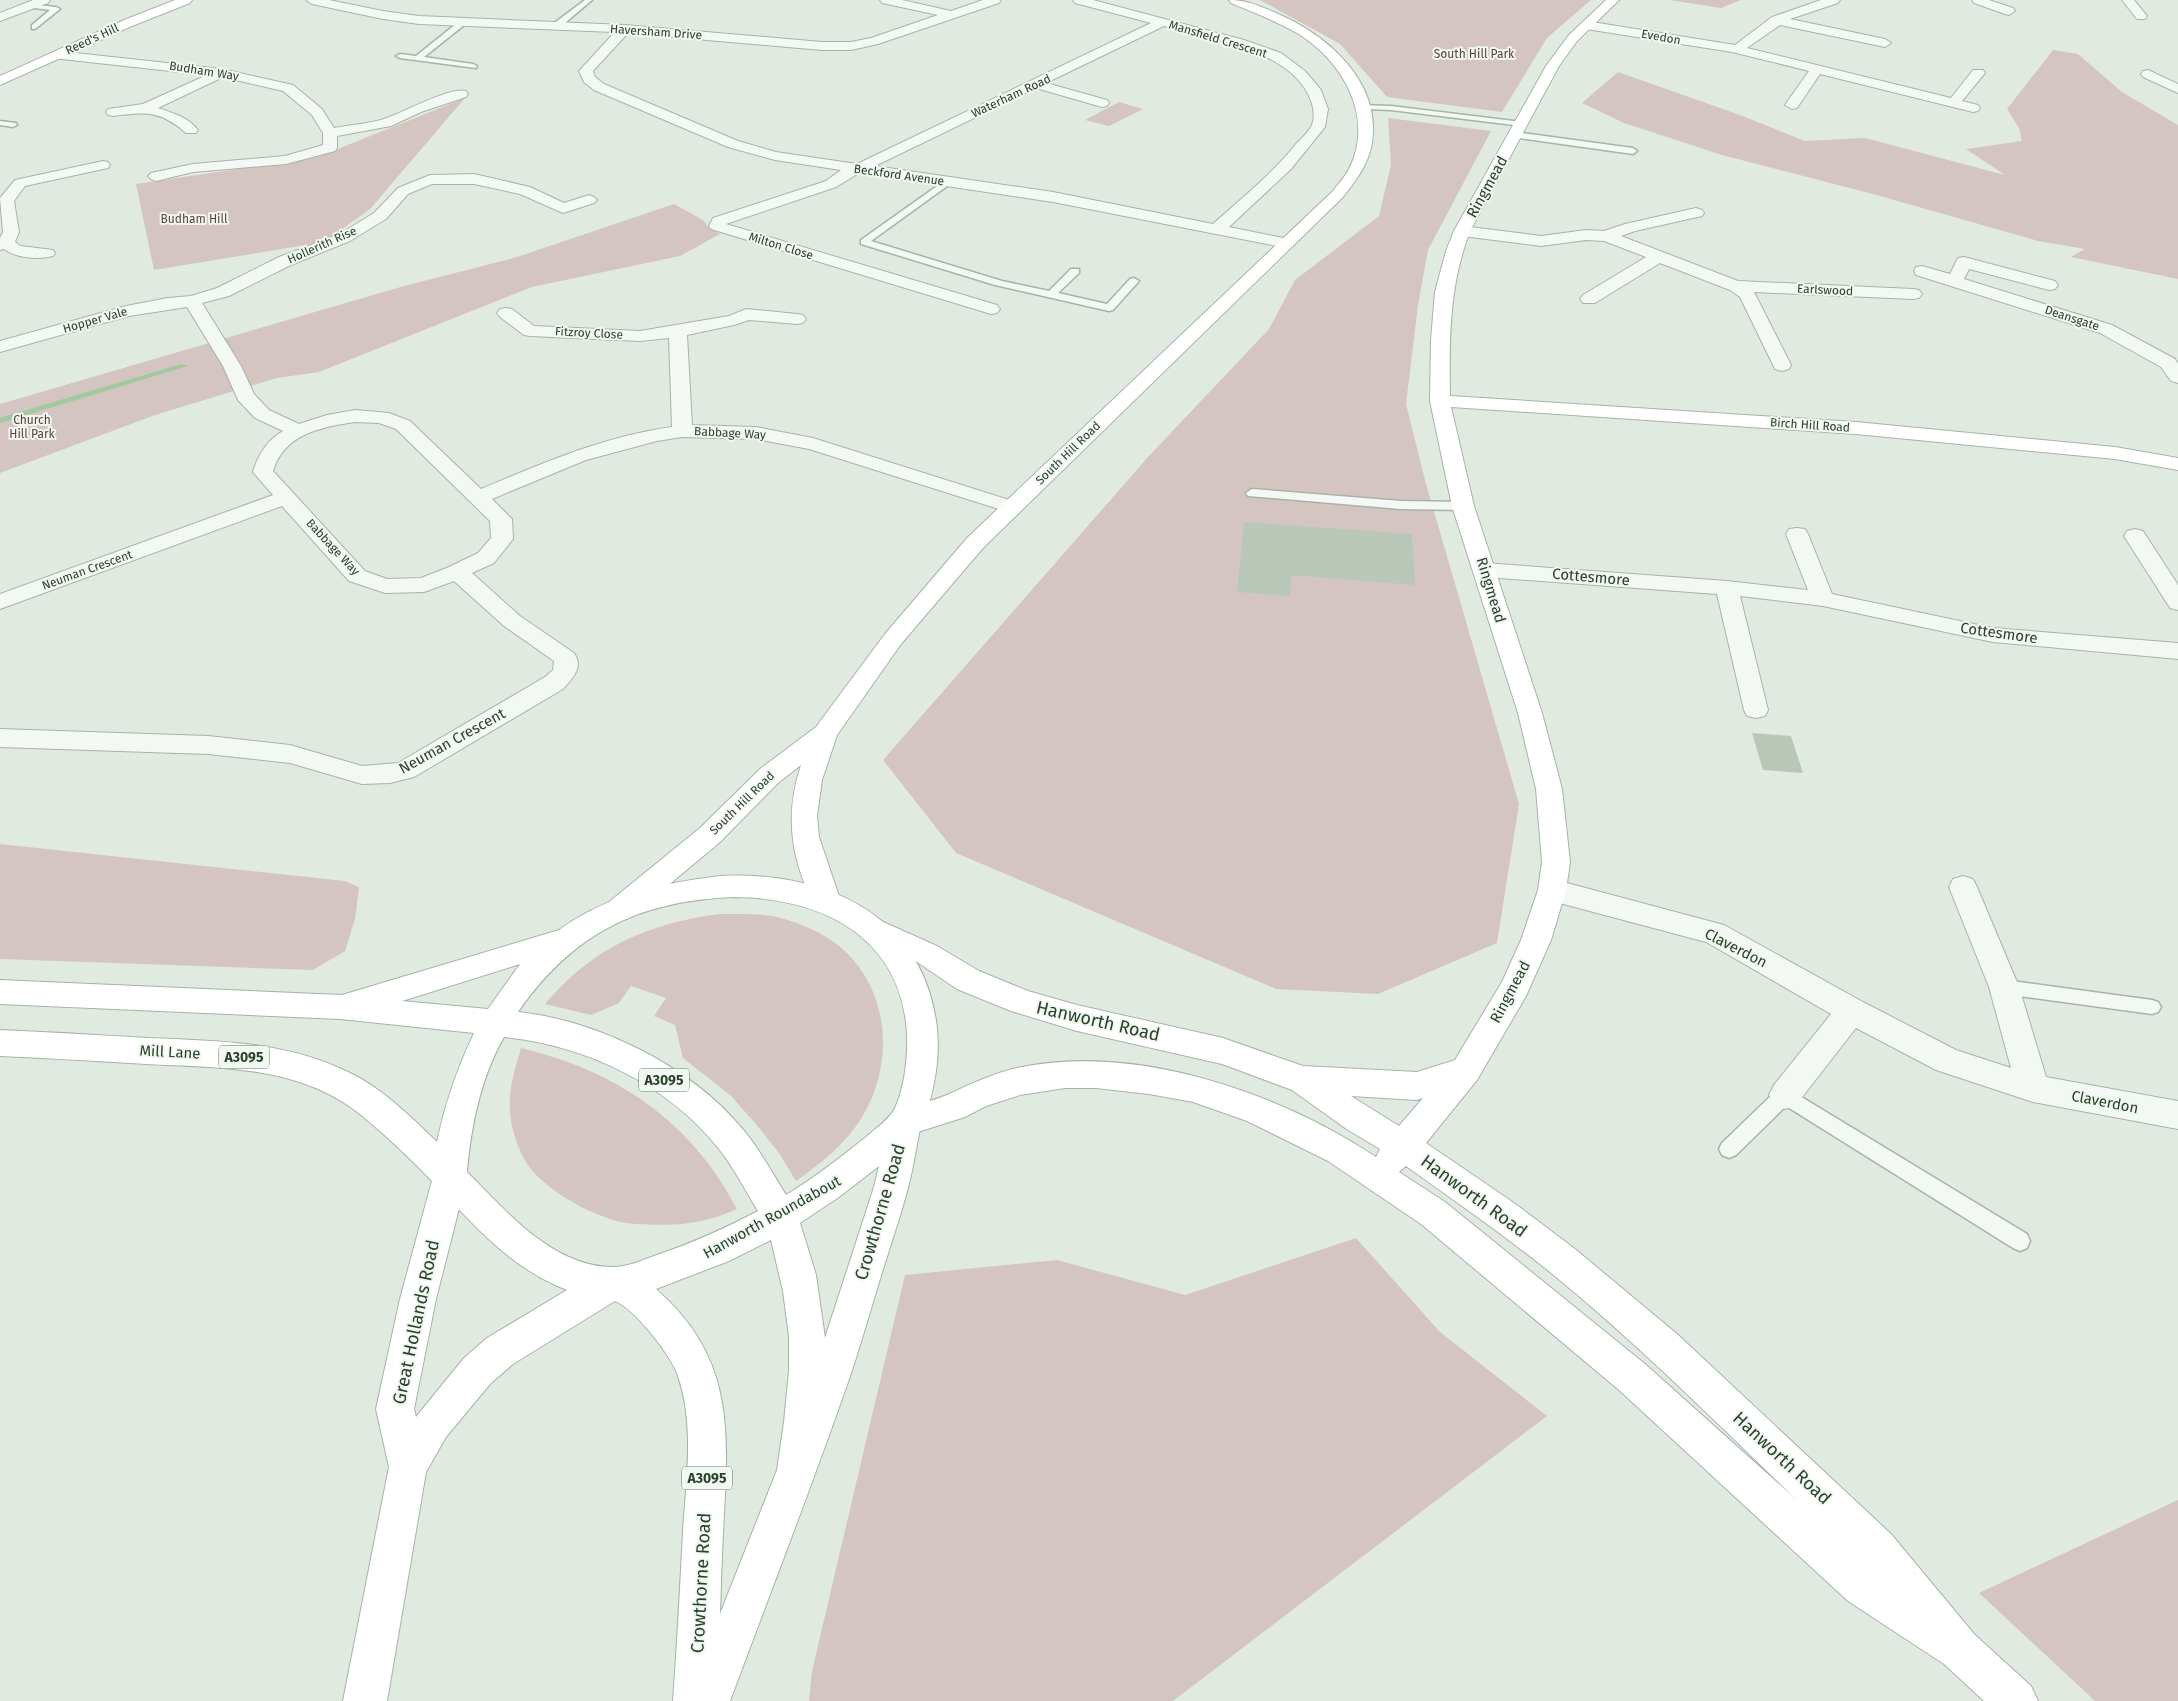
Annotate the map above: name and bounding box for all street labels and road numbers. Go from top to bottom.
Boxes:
street label: Mansfield Crescent [1167,17,1270,61]
street label: Reed's Hill [63,20,121,57]
street label: Haversham Drive [610,22,702,42]
street label: Evedon [1640,27,1682,47]
street label: Budham Way [168,59,240,83]
street label: Waterham Road [969,71,1053,121]
street label: Ringmead [1463,153,1511,221]
street label: Beckford Avenue [853,162,945,188]
street label: Hollerith Rise [285,224,359,266]
street label: Milton Close [747,230,815,262]
street label: Earlswood [1797,282,1853,298]
street label: Deansgate [2043,303,2101,333]
street label: Hopper Vale [61,304,129,336]
street label: Fitzroy Close [555,324,623,342]
street label: Birch Hill Road [1769,415,1851,435]
street label: South Hill Road [1033,419,1103,487]
street label: Babbage Way [694,424,766,442]
street label: Babbage Way [303,516,363,578]
street label: Neuman Crescent [40,547,135,593]
street label: Ringmead [1472,555,1510,625]
street label: Cottesmore [1551,565,1631,589]
street label: Cottesmore [1959,619,2039,647]
street label: Neuman Crescent [396,704,509,778]
street label: South Hill Road [707,769,777,837]
street label: Claverdon [1702,925,1770,971]
street label: Ringmead [1486,958,1534,1026]
street label: Hanworth Road [1034,996,1162,1046]
street label: Mill Lane [139,1041,201,1063]
road number: A3095 [219,1046,269,1068]
road number: A3095 [639,1068,689,1092]
street label: Claverdon [2070,1087,2140,1117]
street label: Crowthorne Road [850,1141,910,1283]
street label: Hanworth Road [1416,1150,1532,1242]
street label: Hanworth Roundabout [700,1171,845,1262]
street label: Great Hollands Road [388,1238,444,1406]
street label: Hanworth Road [1728,1407,1836,1509]
road number: A3095 [682,1466,732,1490]
street label: Crowthorne Road [686,1512,716,1654]

